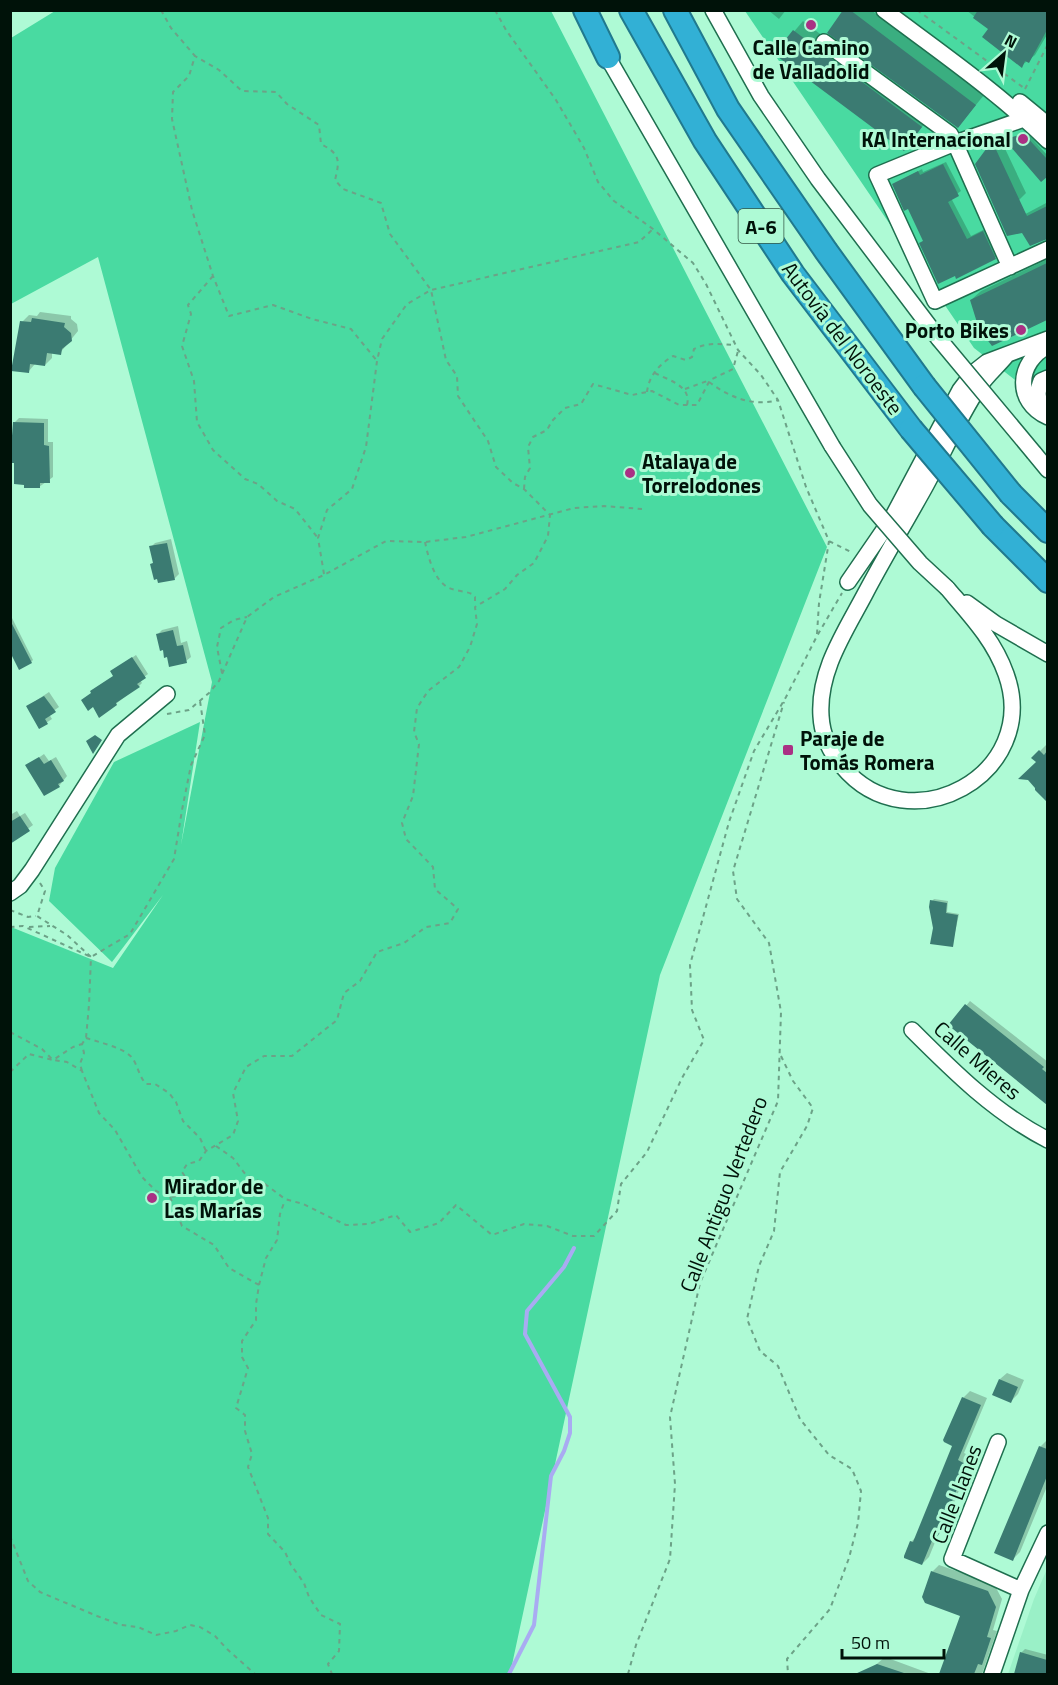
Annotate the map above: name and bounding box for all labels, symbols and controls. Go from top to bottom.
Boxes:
marker: Calle Camino de Valladolid [804,18,818,32]
north arrow [974,24,1034,84]
text: N [1001,28,1022,54]
place label: Calle Camino de Valladolid [752,31,870,87]
place label: KA Internacional [861,123,1011,155]
marker: KA Internacional [1016,132,1030,146]
road number: A-6 [738,209,783,243]
street label: Autovía del Noroeste [775,255,911,421]
place label: Porto Bikes [905,314,1009,346]
marker: Porto Bikes [1014,323,1028,337]
place label: Atalaya de Torrelodones [642,445,761,501]
marker: Atalaya de Torrelodones [623,466,637,480]
place label: Paraje de Tomás Romera [800,722,935,778]
marker: Paraje de Tomás Romera [781,743,795,757]
street label: Calle Mieres [927,1013,1029,1107]
street label: Calle Antiguo Vertedero [671,1091,775,1297]
place label: Mirador de Las Marías [164,1170,263,1226]
marker: Mirador de Las Marías [145,1191,159,1205]
street label: Calle Llanes [922,1440,990,1548]
scale bar [842,1622,944,1660]
text: 50 m [851,1629,890,1656]

